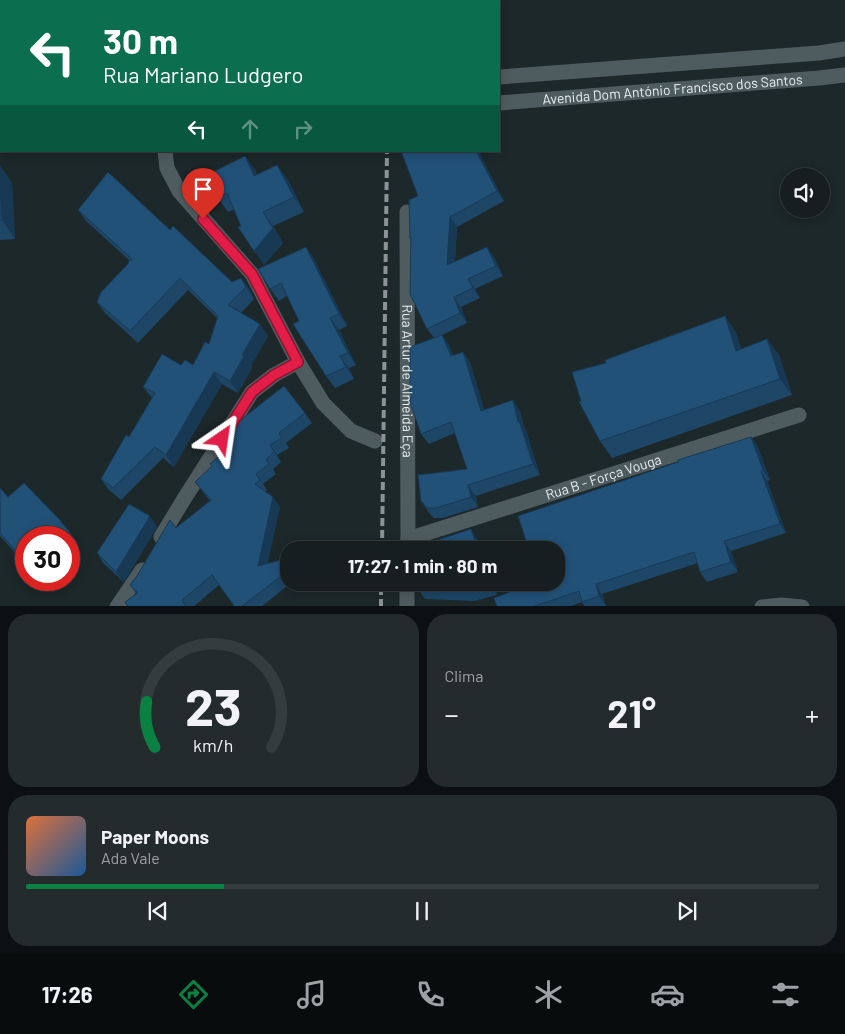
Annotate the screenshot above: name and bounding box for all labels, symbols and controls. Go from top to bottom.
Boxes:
text: 30 m [103,19,178,61]
icon: left [20,20,85,85]
text: Rua Mariano Ludgero [103,61,304,87]
street label: Avenida Dom António Francisco dos Santos [542,70,804,108]
icon: left [183,115,211,143]
icon: ahead [236,115,264,143]
icon: right [289,115,317,143]
pin [182,168,224,219]
map controls [780,168,830,218]
button: sound [780,168,830,218]
icon: arrive [189,175,217,203]
street label: Rua Artur de Almeida Eça [399,304,417,458]
position arrow [195,412,247,464]
street label: Rua B - Força Vouga [543,450,663,503]
speed limit sign: 30 [15,526,80,591]
text: 17:27 · 1 min · 80 m [348,554,497,577]
text: Clima [445,666,483,685]
text: 23 [185,674,241,736]
text: 21° [607,690,656,736]
text: − [445,697,459,731]
text: + [805,697,819,731]
text: km/h [193,734,233,756]
text: Paper Moons [101,825,209,848]
text: Ada Vale [101,848,160,867]
icon: previous [144,897,172,925]
icon: pause [408,897,436,925]
icon: next [673,897,701,925]
icon: directions [176,977,211,1012]
icon: music [294,977,329,1012]
icon: phone [413,977,448,1012]
icon: climate [531,977,566,1012]
icon: car [650,977,685,1012]
icon: filters [768,977,803,1012]
text: 17:26 [42,981,93,1007]

